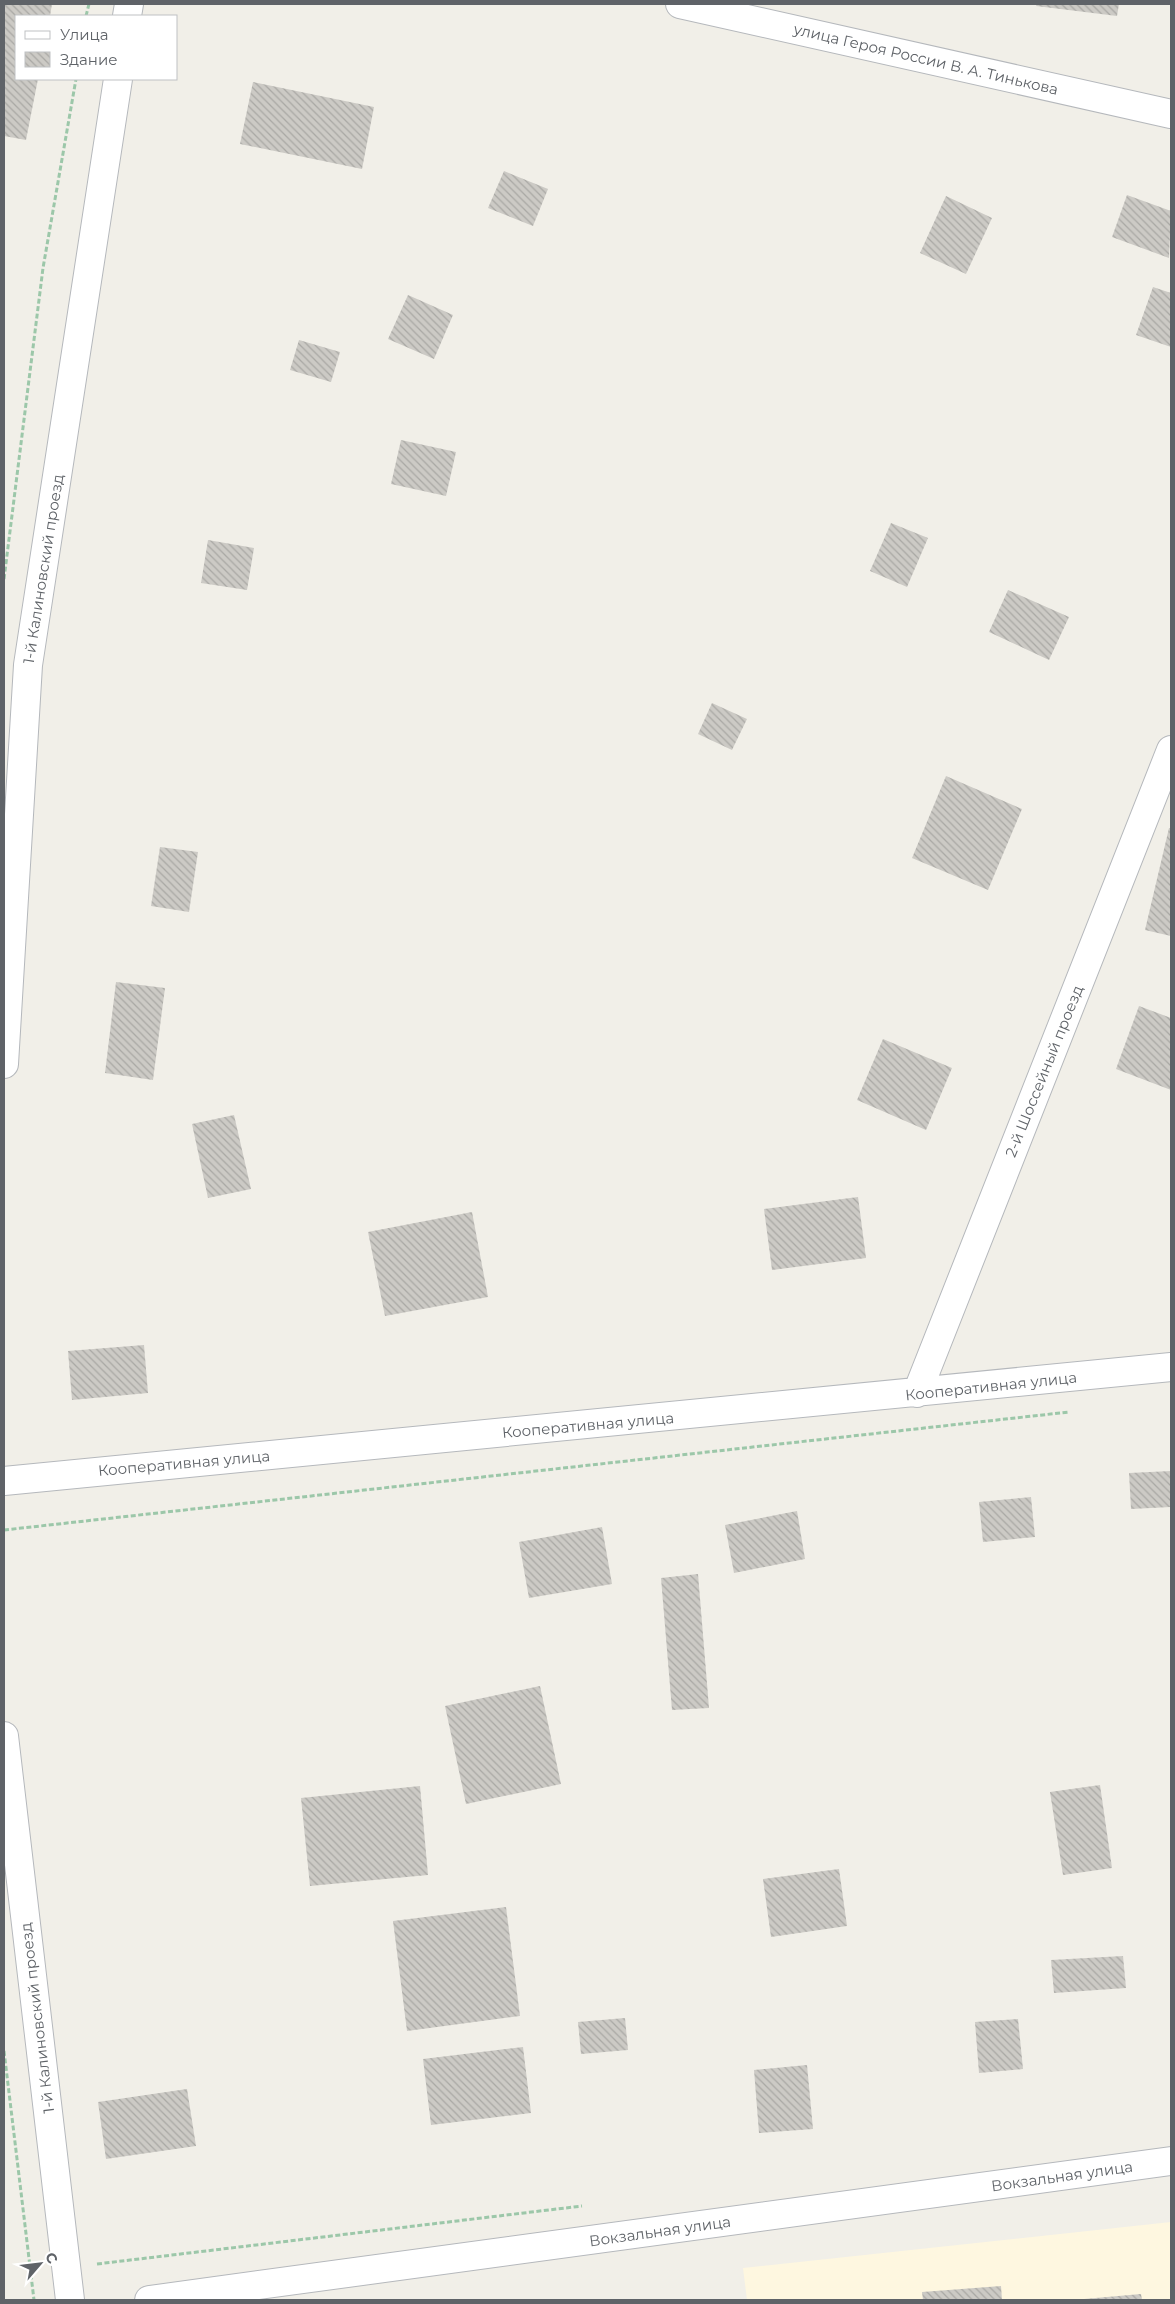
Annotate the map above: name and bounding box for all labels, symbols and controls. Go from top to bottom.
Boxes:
legend [15,15,178,80]
street label: улица Героя России В. А. Тинькова [791,19,1060,99]
text: Улица [60,25,108,44]
text: Здание [60,50,118,69]
street label: 1-й Калиновский проезд [19,473,67,665]
street label: 2-й Шоссейный проезд [1001,982,1087,1160]
street label: Кооперативная улица [904,1368,1078,1404]
street label: Кооперативная улица [501,1408,675,1442]
street label: Кооперативная улица [97,1446,271,1480]
street label: 1-й Калиновский проезд [16,1921,58,2114]
street label: Вокзальная улица [990,2157,1134,2195]
street label: Вокзальная улица [588,2212,732,2250]
north arrow [15,2239,65,2289]
text: С [41,2249,62,2267]

